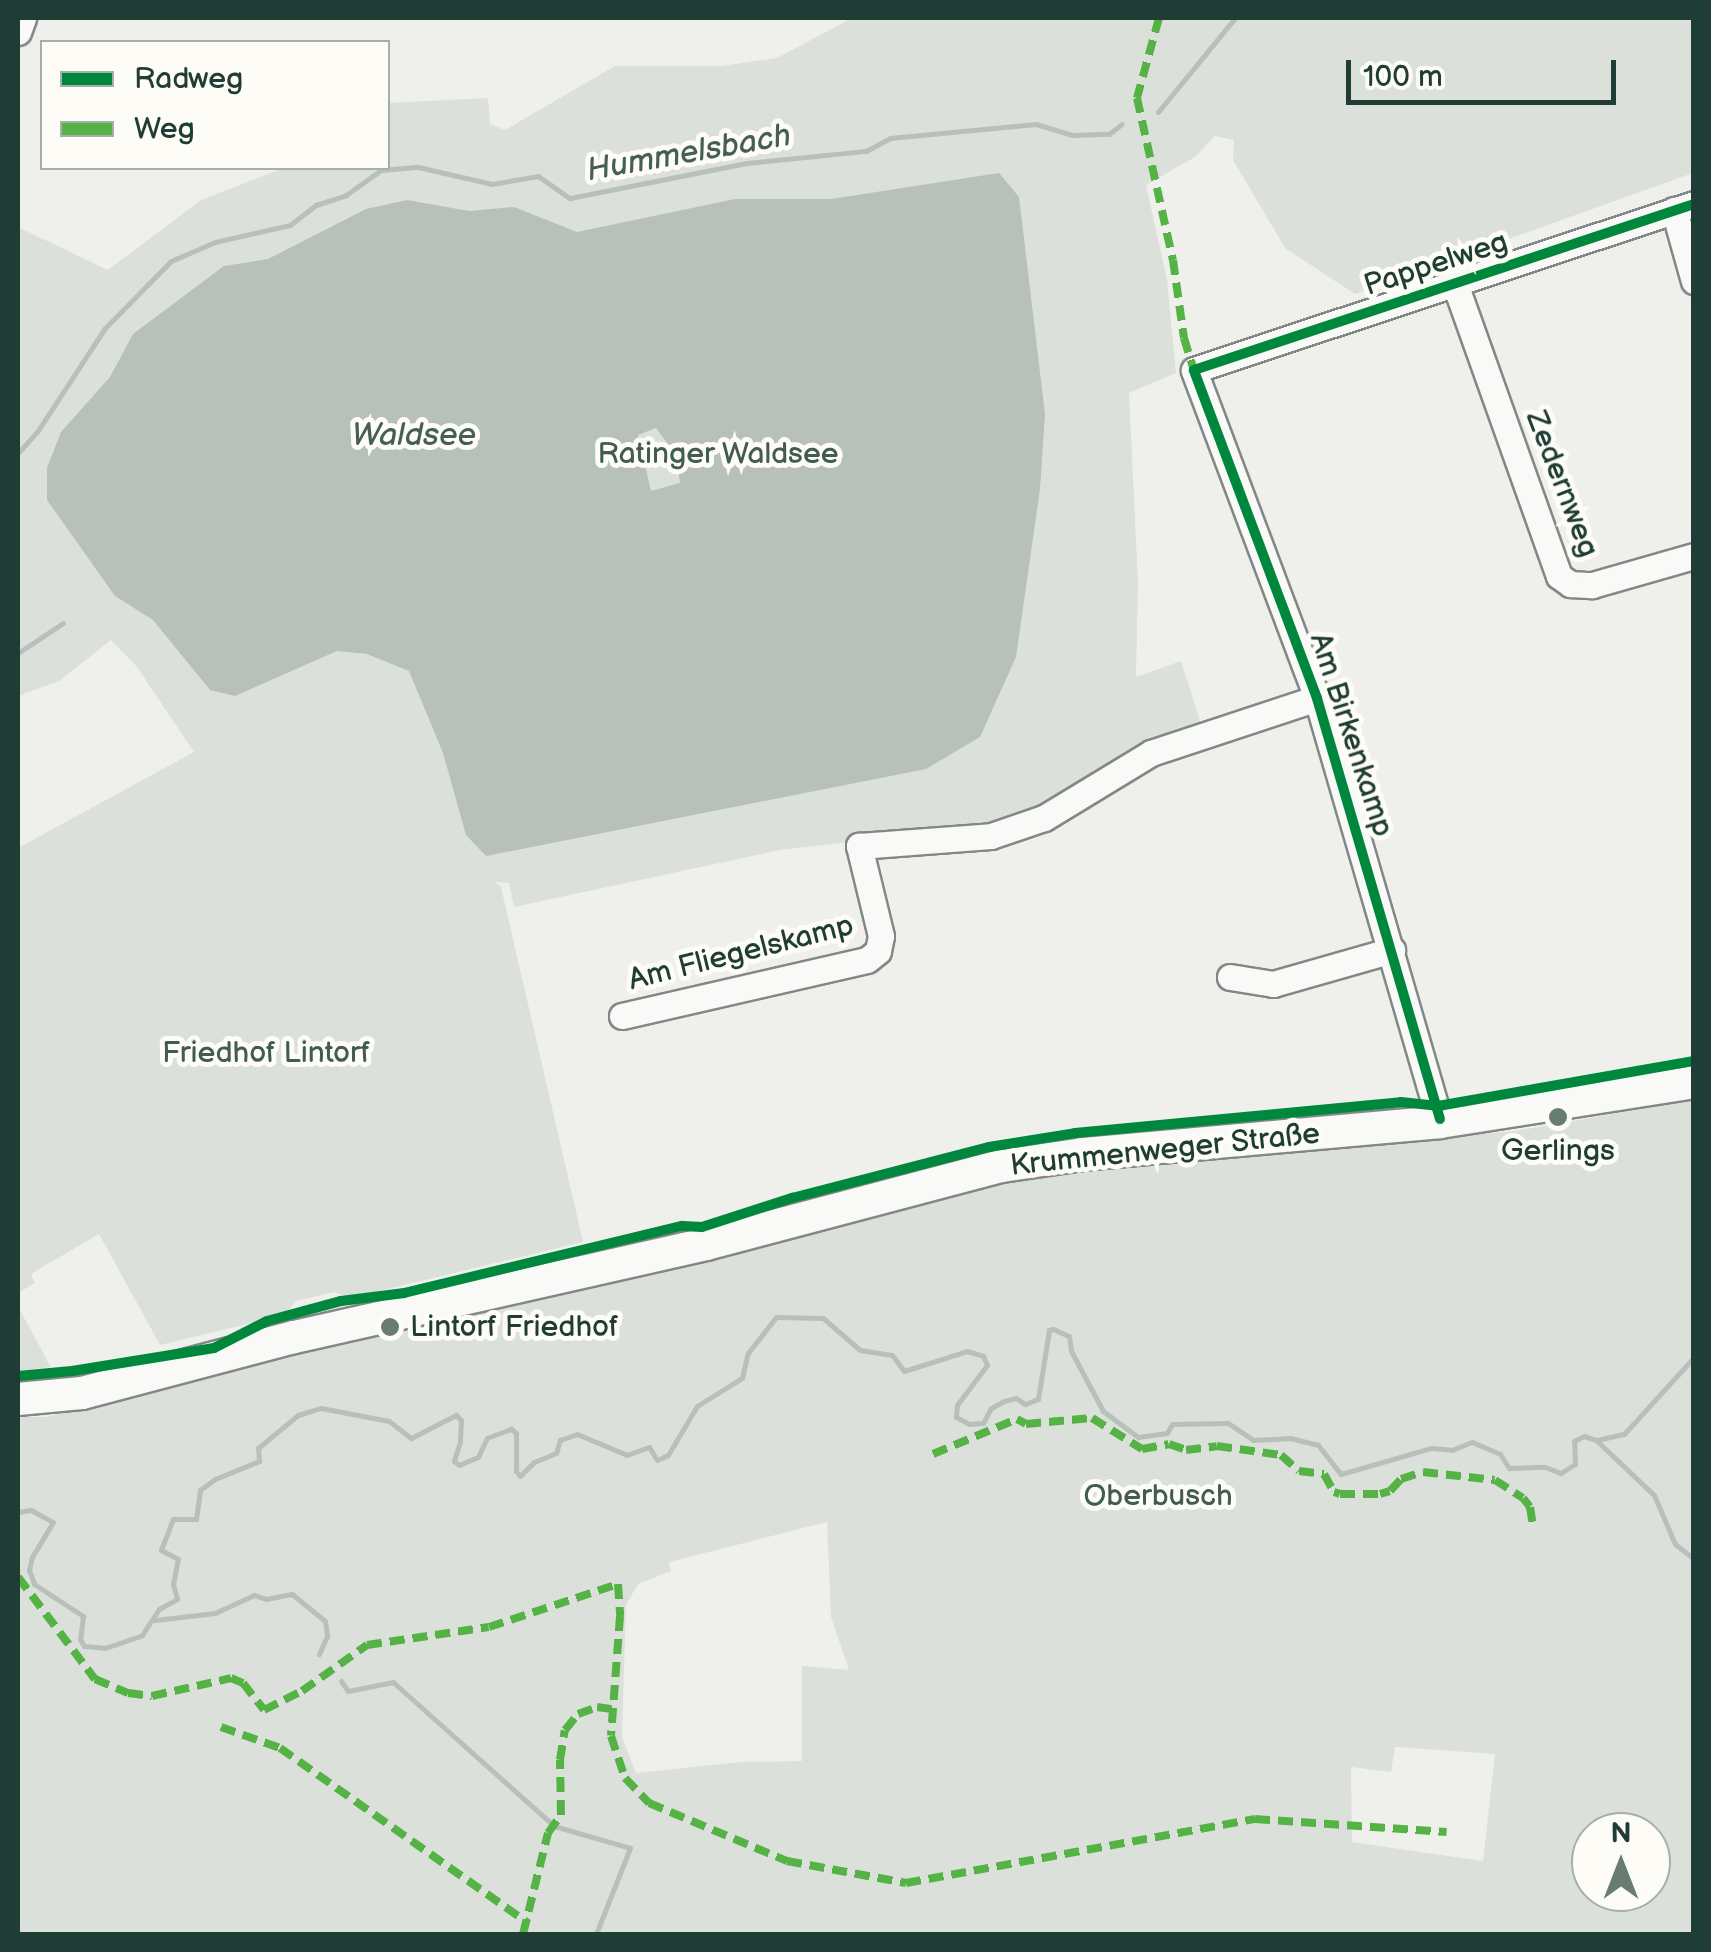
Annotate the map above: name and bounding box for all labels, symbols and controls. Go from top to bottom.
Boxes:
legend [40,40,390,170]
scale bar [1351,40,1621,102]
text: 100 m [1363,59,1443,95]
text: Radweg [134,61,243,97]
text: Weg [134,111,195,147]
water label: Hummelsbach [584,117,794,191]
street label: Pappelweg [1360,224,1512,304]
street label: Zedernweg [1518,406,1606,562]
water label: Waldsee [352,417,476,455]
park label: Ratinger Waldsee [597,436,839,472]
street label: Am Birkenkamp [1301,629,1401,841]
street label: Am Fliegelskamp [625,908,857,998]
park label: Friedhof Lintorf [162,1035,370,1071]
marker: Gerlings [1547,1106,1569,1128]
street label: Krummenweger Straße [1008,1116,1322,1184]
place label: Gerlings [1501,1133,1615,1169]
place label: Lintorf Friedhof [410,1309,618,1345]
marker: Lintorf Friedhof [379,1316,401,1338]
park label: Oberbusch [1083,1478,1233,1514]
north arrow [1571,1812,1671,1912]
text: N [1610,1817,1632,1850]

